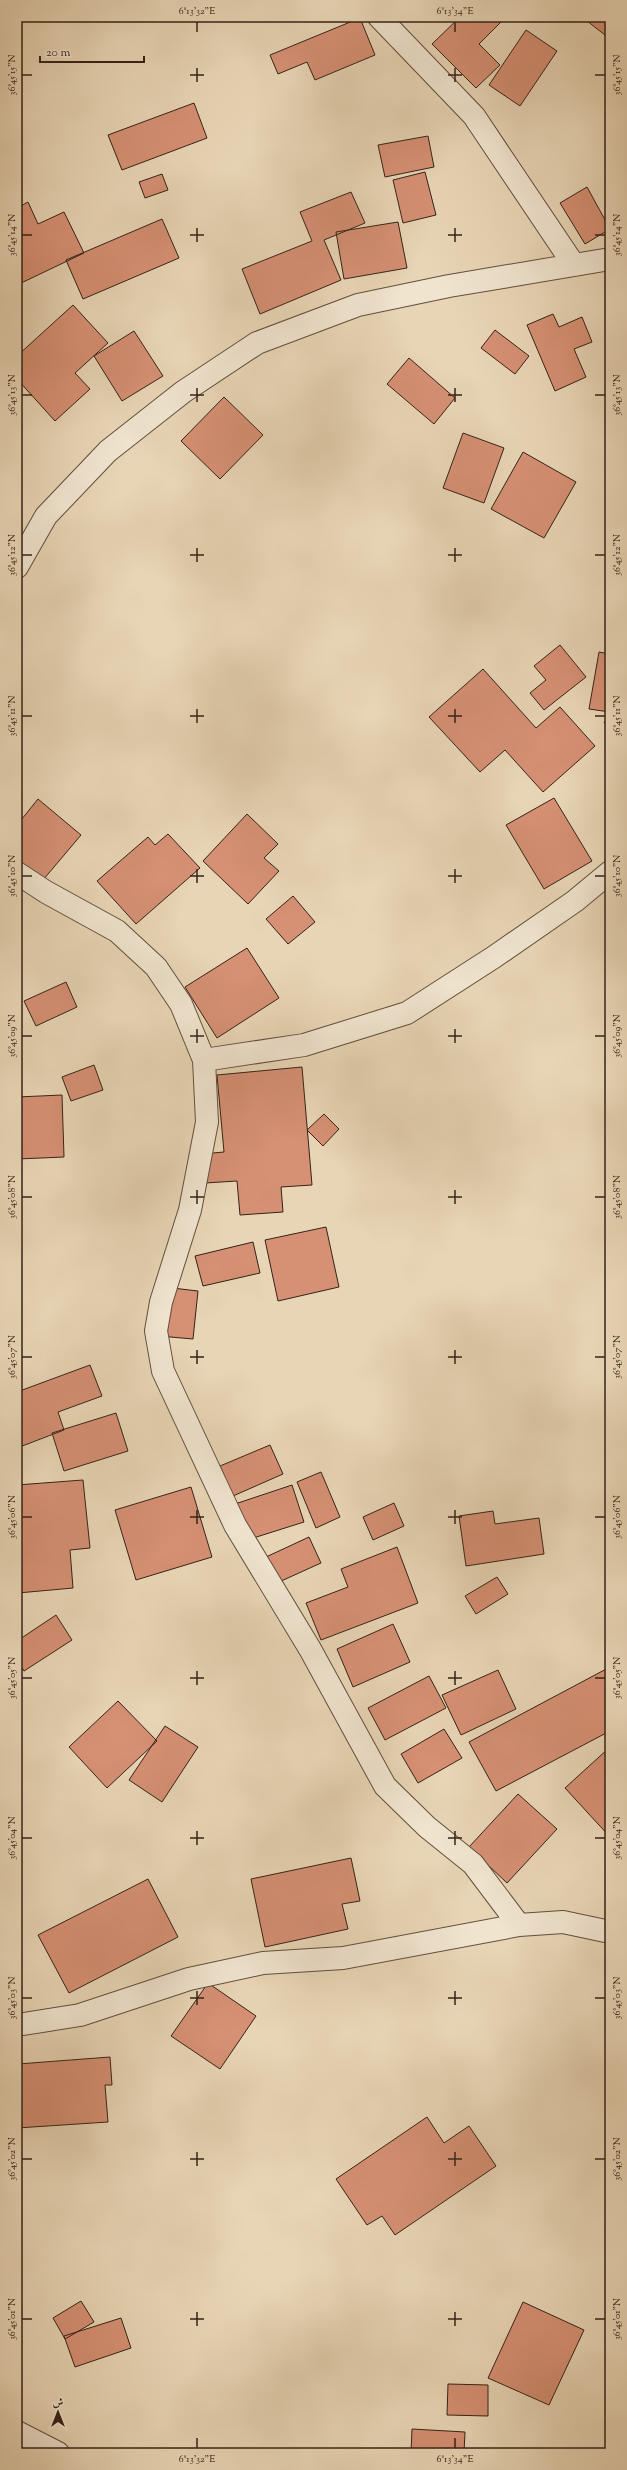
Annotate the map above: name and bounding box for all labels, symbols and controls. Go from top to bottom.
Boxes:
text: 6°13'32"E [179,4,215,19]
text: 6°13'34"E [437,4,473,19]
scale bar [40,38,144,64]
text: 20 m [46,44,71,62]
text: 36°45'15"N [5,54,20,96]
text: 36°45'15"N [610,54,625,96]
text: 36°45'14"N [5,214,20,256]
text: 36°45'14"N [610,214,625,256]
text: 36°45'13"N [5,374,20,416]
text: 36°45'13"N [610,374,625,416]
text: 36°45'12"N [5,534,20,576]
text: 36°45'12"N [610,534,625,576]
text: 36°45'11"N [5,695,20,737]
text: 36°45'11"N [610,695,625,737]
text: 36°45'10"N [5,855,20,897]
text: 36°45'10"N [610,855,625,897]
text: 36°45'09"N [5,1014,20,1058]
text: 36°45'09"N [610,1014,625,1058]
text: 36°45'08"N [5,1175,20,1219]
text: 36°45'08"N [610,1175,625,1219]
text: 36°45'07"N [5,1335,20,1379]
text: 36°45'07"N [610,1335,625,1379]
text: 36°45'06"N [5,1495,20,1539]
text: 36°45'06"N [610,1495,625,1539]
text: 36°45'05"N [5,1657,20,1699]
text: 36°45'05"N [610,1657,625,1699]
text: 36°45'04"N [5,1816,20,1860]
text: 36°45'04"N [610,1816,625,1860]
text: 36°45'03"N [5,1977,20,2019]
text: 36°45'03"N [610,1977,625,2019]
text: 36°45'02"N [5,2137,20,2181]
text: 36°45'02"N [610,2137,625,2181]
text: 36°45'01"N [5,2298,20,2340]
text: 36°45'01"N [610,2298,625,2340]
north arrow [38,2392,78,2432]
text: ش [53,2395,64,2411]
text: 6°13'32"E [179,2452,215,2467]
text: 6°13'34"E [437,2452,473,2467]

